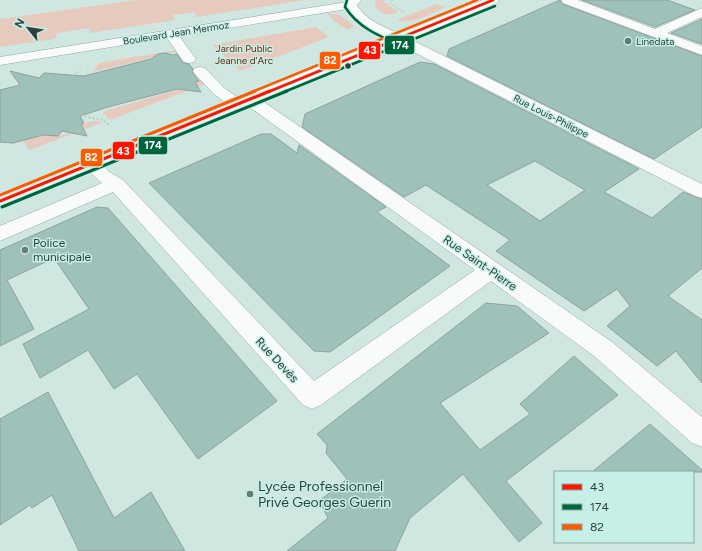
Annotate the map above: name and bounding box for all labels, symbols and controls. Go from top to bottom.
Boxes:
north arrow [8,8,48,48]
text: N [12,16,28,30]
street label: Boulevard Jean Mermoz [122,18,230,48]
line badge: 174 [384,35,415,55]
place label: Linedata [636,35,674,48]
marker: Linedata [623,36,633,46]
text: 174 [391,39,409,52]
line badge: 43 [358,41,381,60]
park label: Jardin Public Jeanne d'Arc [215,42,274,67]
text: 43 [363,44,377,57]
line badge: 82 [319,51,341,70]
text: 82 [323,54,337,67]
unlabelled marker [343,61,353,71]
street label: Rue Louis-Philippe [511,91,591,141]
line badge: 174 [138,136,168,155]
text: 174 [144,139,162,152]
line badge: 43 [112,141,135,160]
text: 43 [116,145,130,158]
line badge: 82 [80,148,103,167]
text: 82 [84,151,98,164]
street label: Rue Saint-Pierre [440,232,520,294]
place label: Police municipale [33,236,92,264]
marker: Police municipale [20,245,30,255]
street label: Rue Devès [253,335,302,386]
legend [554,471,694,543]
place label: Lycée Professionnel Privé Georges Guerin [258,478,391,511]
text: 43 [590,480,604,494]
marker: Lycée Professionnel Privé Georges Guerin [245,489,255,499]
text: 174 [590,500,609,514]
text: 82 [590,520,604,534]

